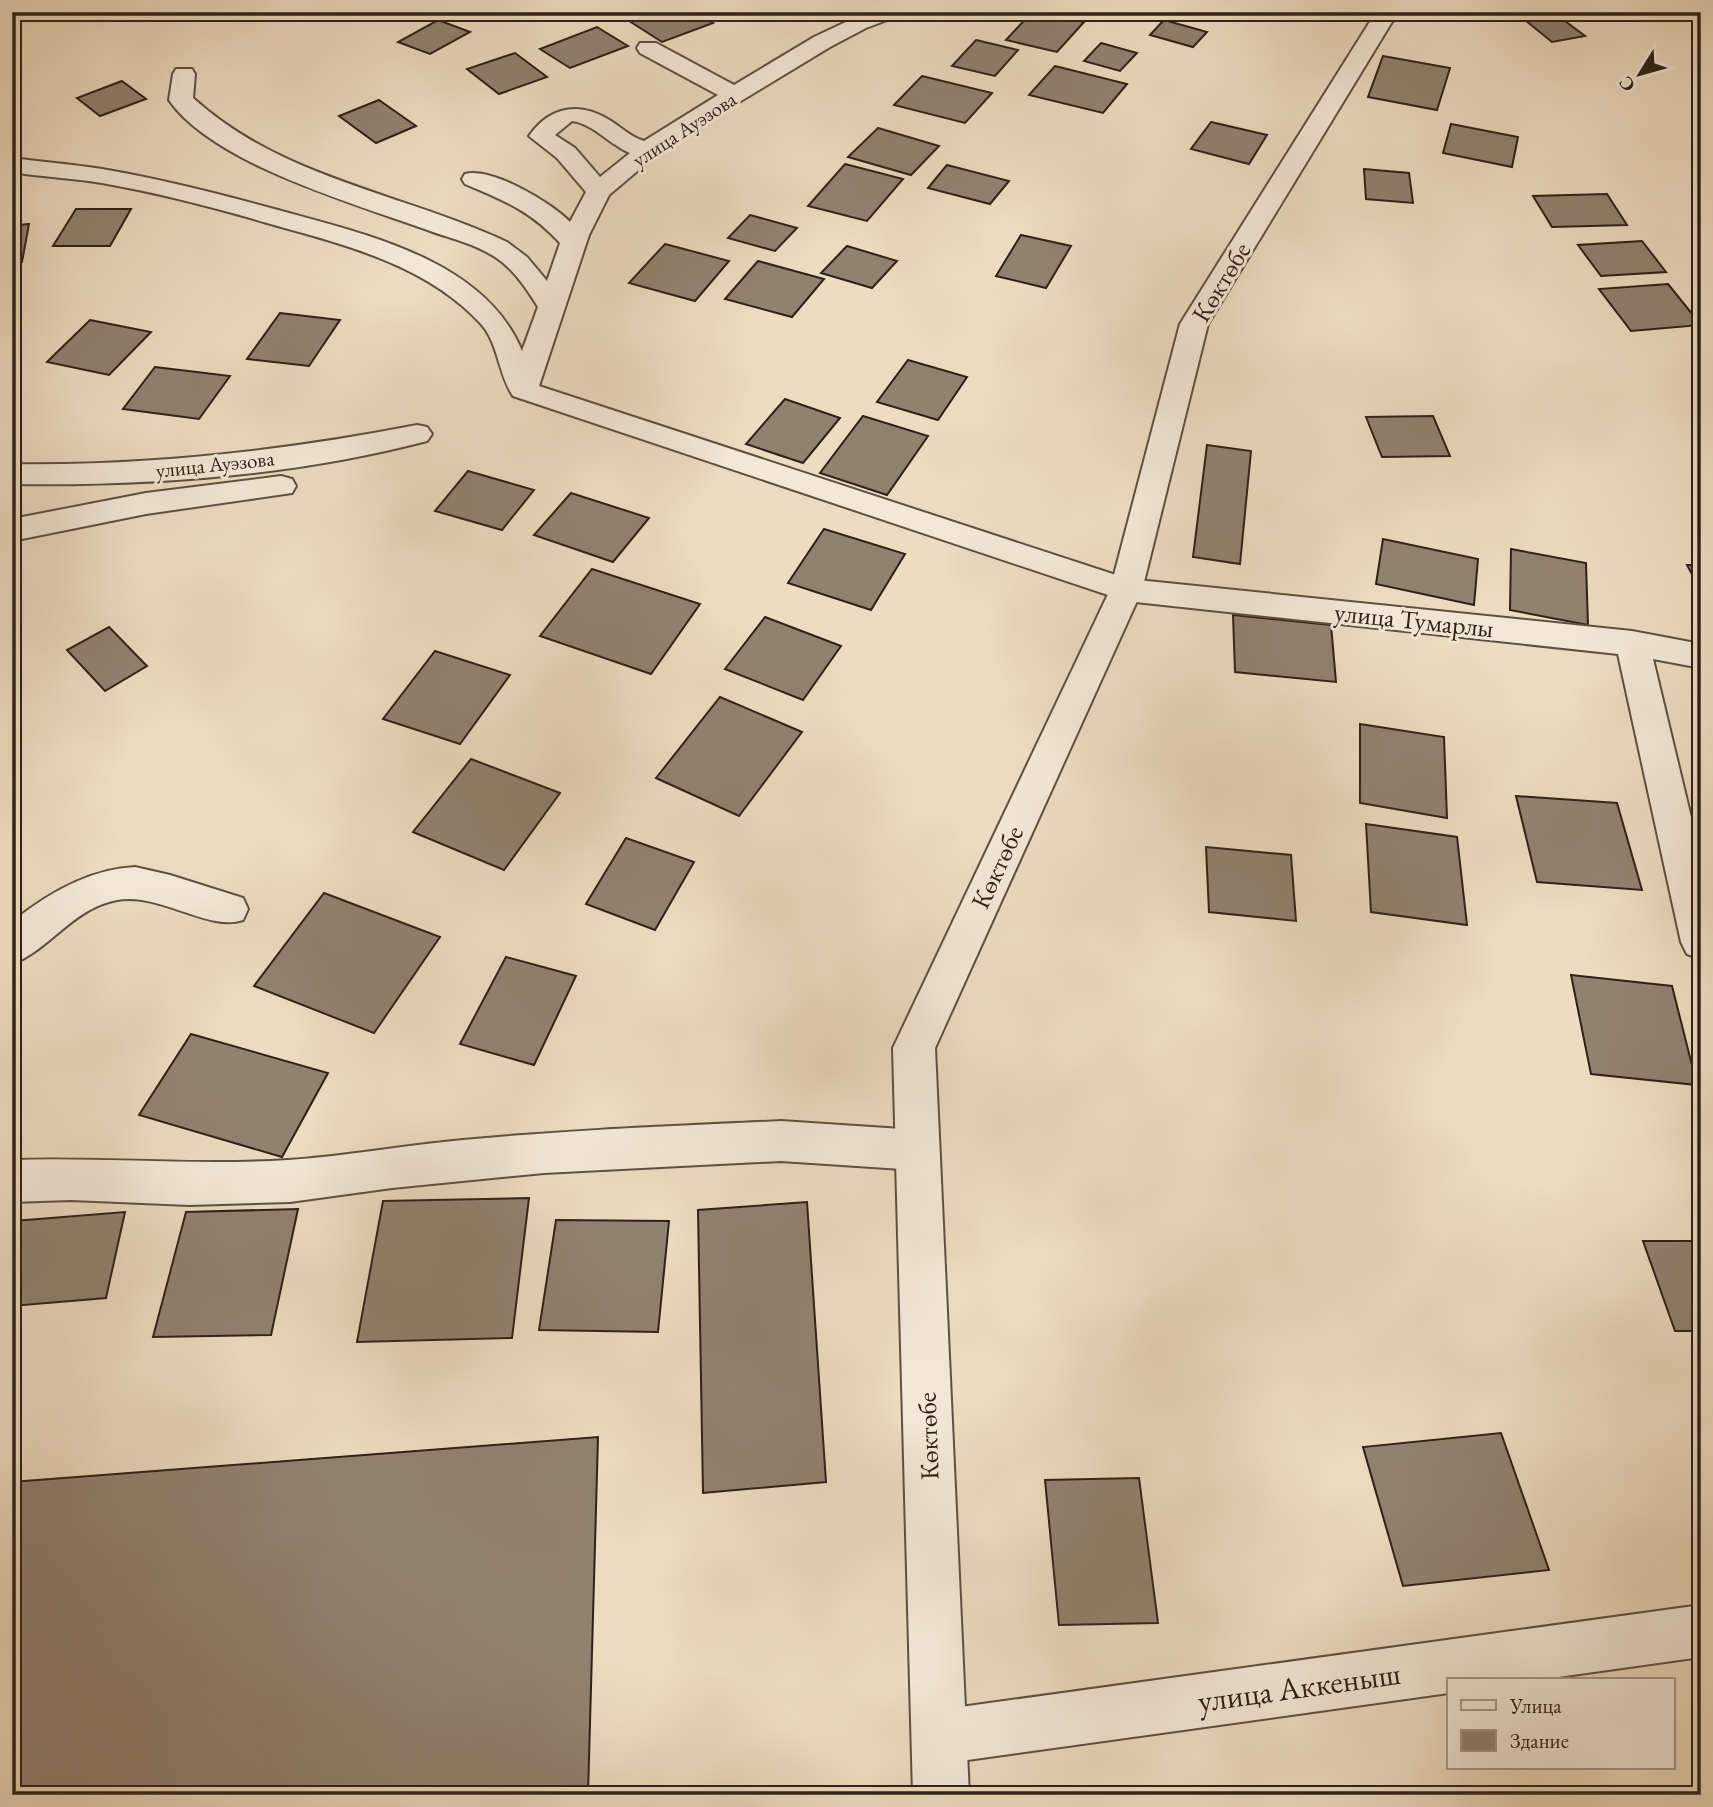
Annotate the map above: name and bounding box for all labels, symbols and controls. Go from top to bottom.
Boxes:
north arrow [1604,38,1674,108]
text: С [1613,71,1641,97]
street label: улица Ауэзова [627,85,742,173]
street label: Көктөбе [1184,236,1258,328]
street label: улица Ауэзова [154,444,276,484]
street label: улица Тумарлы [1333,595,1495,645]
street label: Көктөбе [963,820,1031,914]
street label: Көктөбе [909,1391,947,1481]
street label: улица Аккеныш [1195,1652,1403,1722]
legend [1447,1678,1674,1769]
text: Улица [1509,1692,1562,1719]
text: Здание [1510,1727,1569,1754]

